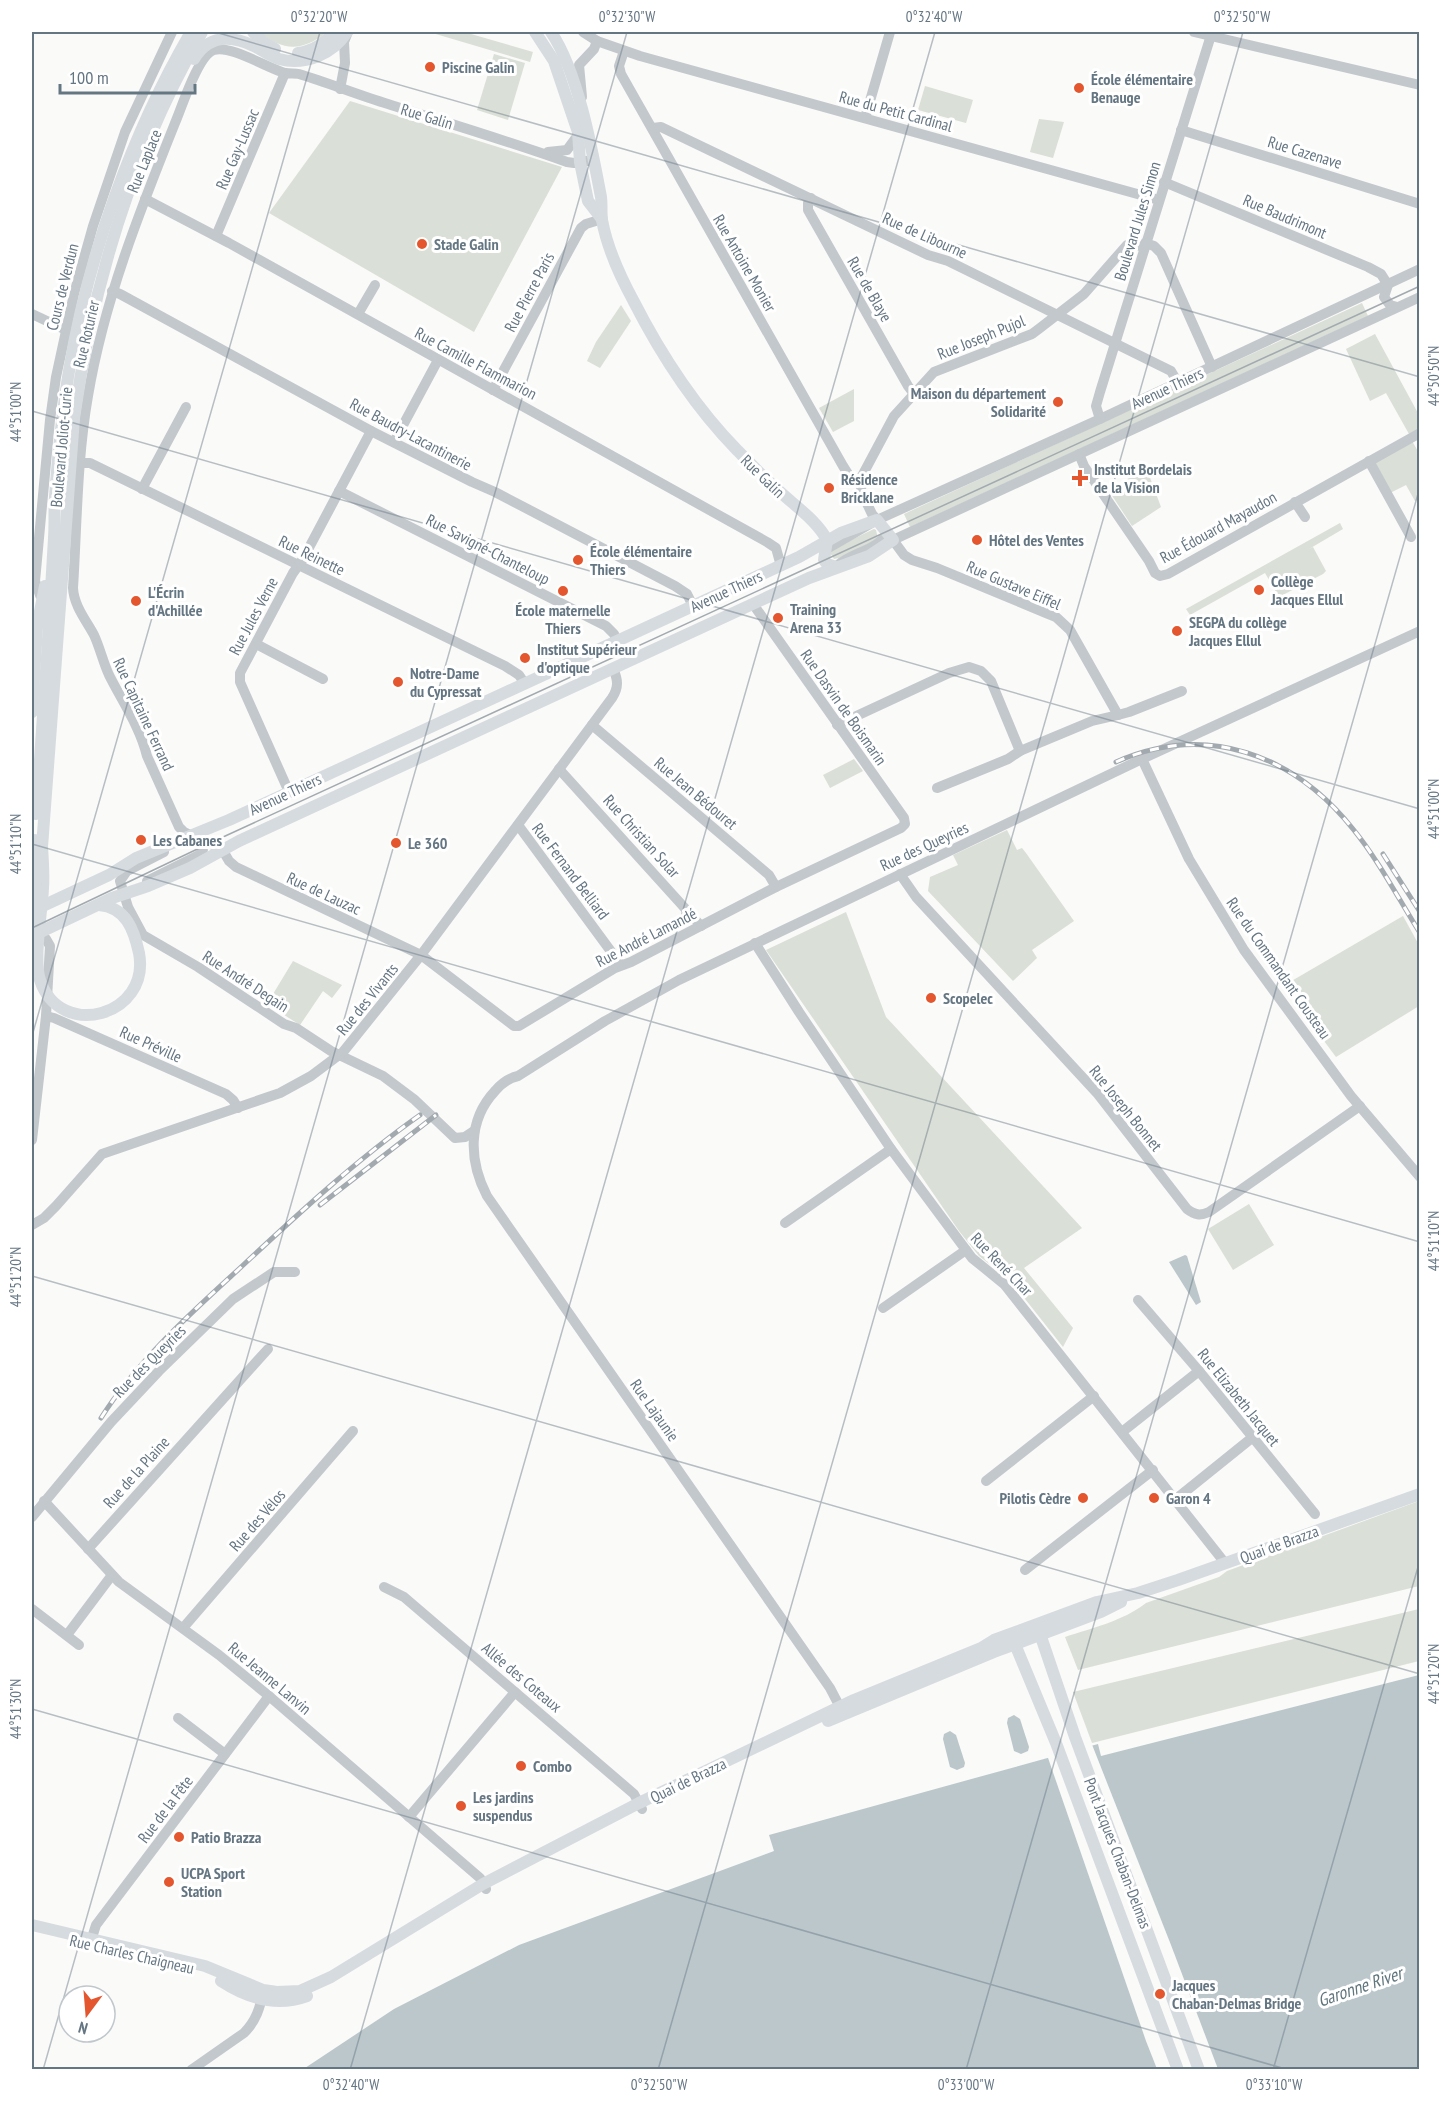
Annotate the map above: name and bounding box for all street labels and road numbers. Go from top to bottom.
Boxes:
street label: Rue du Petit Cardinal [837,86,955,136]
street label: Rue Galin [399,99,455,133]
street label: Rue Gay-Lussac [211,105,263,192]
street label: Rue Laplace [122,126,166,196]
street label: Rue Cazenave [1265,131,1345,173]
street label: Boulevard Jules Simon [1109,159,1165,283]
street label: Rue Baudrimont [1240,189,1330,243]
street label: Rue de Libourne [880,207,970,263]
street label: Rue Antoine Monier [709,211,781,316]
street label: Cours de Verdun [42,241,82,333]
street label: Rue Pierre Paris [500,249,558,335]
street label: Rue de Blaye [843,253,897,325]
street label: Rue Roturier [69,298,104,370]
street label: Rue Joseph Pujol [934,310,1028,364]
street label: Rue Camille Flammarion [412,322,540,404]
street label: Avenue Thiers [1128,363,1206,413]
street label: Boulevard Joliot-Curie [46,386,76,508]
street label: Rue Baudry-Lacantinerie [347,393,475,475]
street label: Rue Galin [737,450,789,502]
street label: Rue Édouard Mayaudon [1156,487,1280,567]
street label: Rue Savigné-Chanteloup [423,509,553,589]
street label: Rue Reinette [276,531,348,579]
street label: Rue Gustave Eiffel [964,556,1064,614]
street label: Avenue Thiers [687,566,765,616]
street label: Rue Jules Verne [224,574,282,658]
street label: Rue Dasvin de Boismarin [797,645,891,769]
street label: Rue Capitaine Ferrand [109,654,179,774]
street label: Rue Jean Bédouret [650,752,742,834]
street label: Avenue Thiers [246,769,324,819]
street label: Rue Christian Solar [599,790,685,882]
street label: Rue des Queyries [877,817,971,875]
street label: Rue Fernand Belliard [528,819,614,923]
street label: Rue de Lauzac [284,867,364,919]
street label: Rue du Commandant Cousteau [1222,893,1336,1043]
street label: Rue André Lamandé [592,903,700,971]
street label: Rue André Degain [199,946,293,1016]
street label: Rue des Vivants [332,959,402,1039]
street label: Rue Préville [117,1021,185,1067]
street label: Rue Joseph Bonnet [1085,1061,1167,1155]
street label: Rue René Char [967,1228,1038,1300]
street label: Rue des Queyries [108,1320,190,1402]
street label: Rue Elizabeth Jacquet [1194,1344,1285,1450]
street label: Rue Lajaunie [626,1375,684,1445]
street label: Rue de la Plaine [99,1432,173,1512]
street label: Rue des Vélos [225,1485,289,1555]
street label: Quai de Brazza [1237,1521,1321,1567]
street label: Rue Jeanne Lanvin [224,1638,316,1718]
street label: Allée des Coteaux [478,1638,566,1717]
street label: Quai de Brazza [647,1753,729,1807]
street label: Rue de la Fête [133,1771,197,1847]
street label: Pont Jacques Chaban-Delmas [1080,1775,1156,1931]
street label: Rue Charles Chaigneau [68,1930,196,1978]

